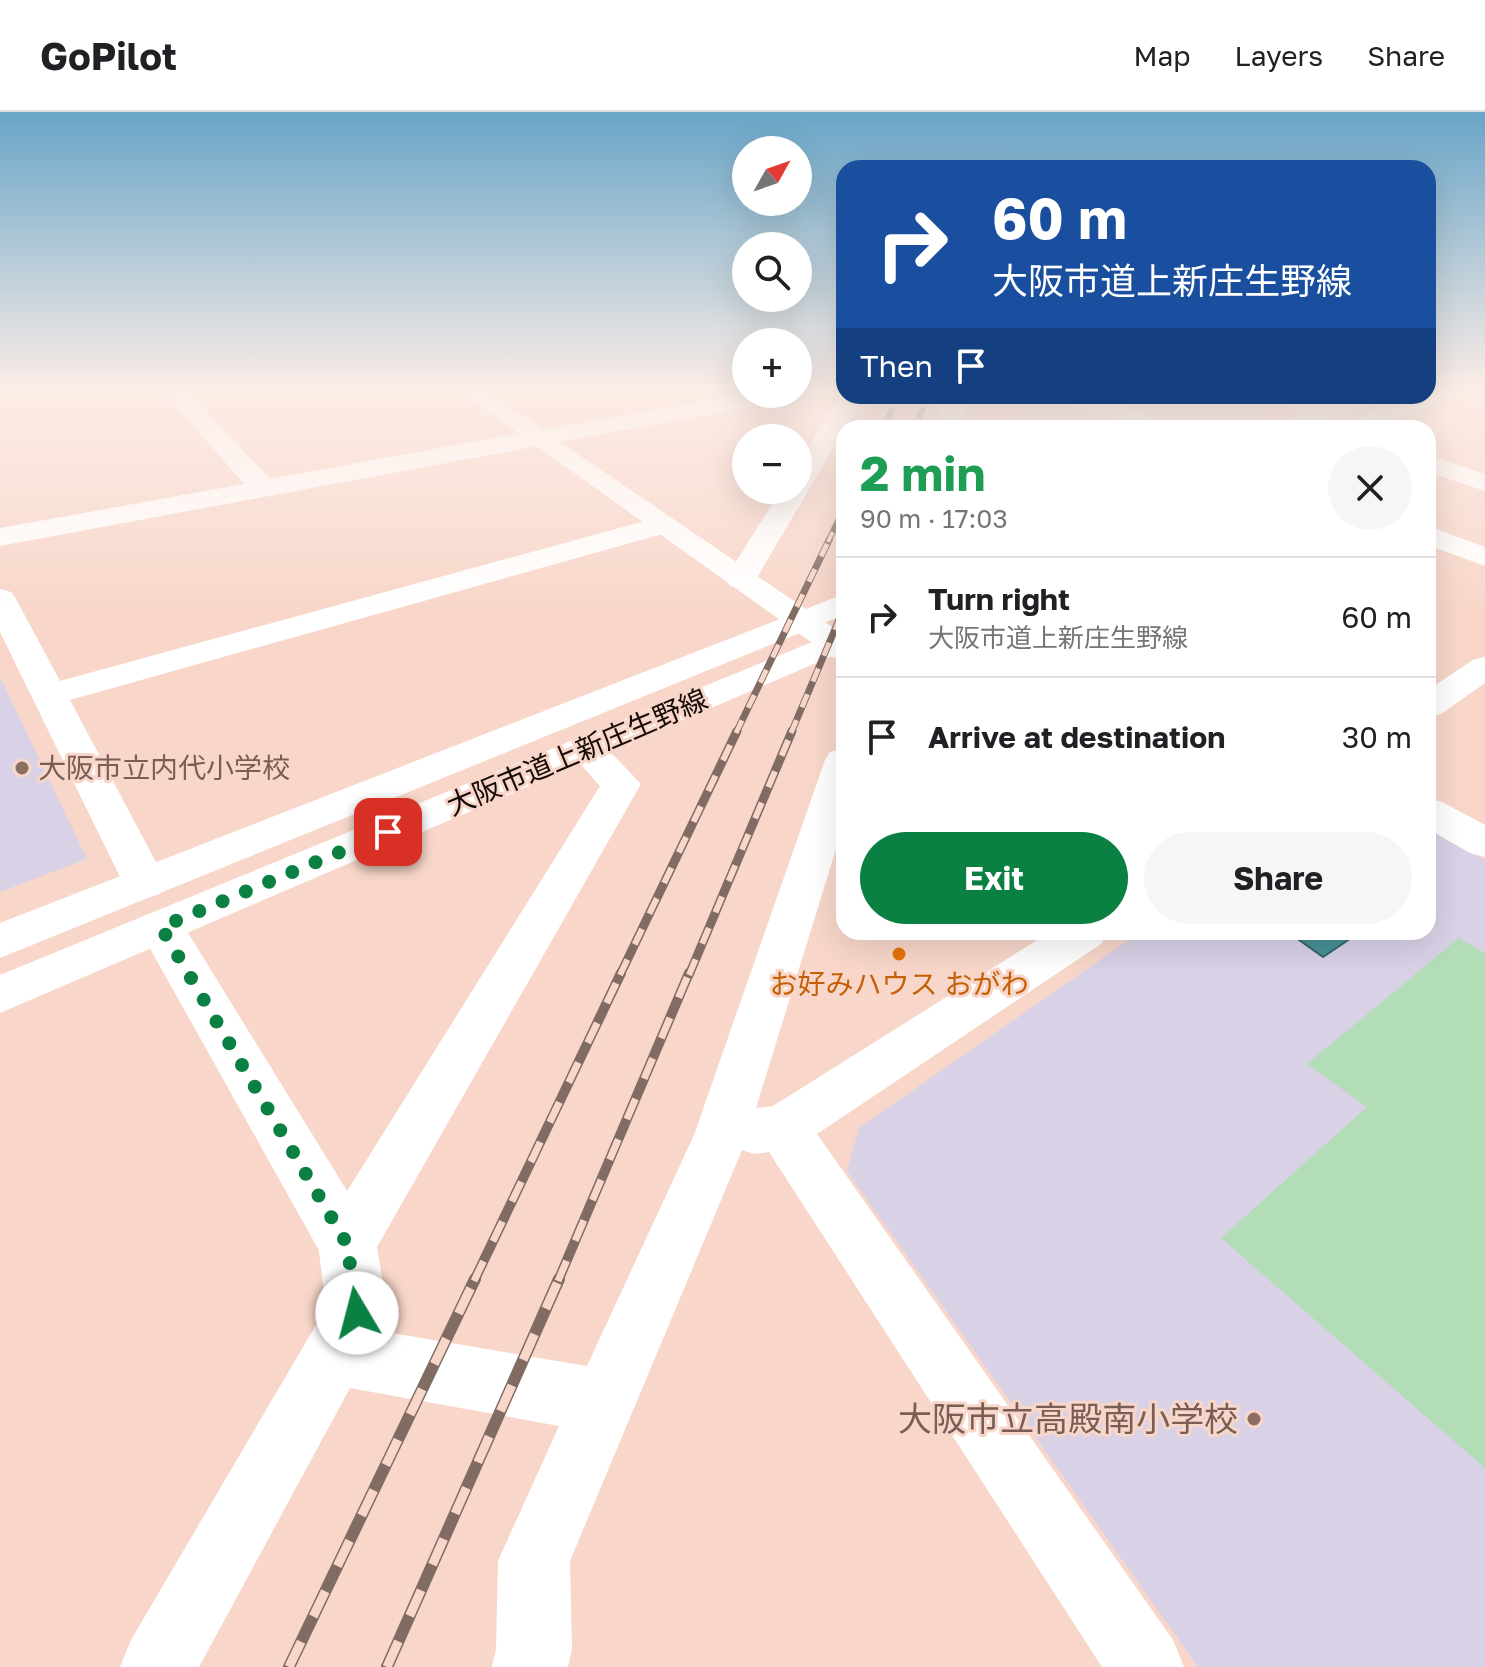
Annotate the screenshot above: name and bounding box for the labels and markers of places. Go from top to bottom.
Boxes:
place label: 大阪市立内代小学校 [38,751,290,784]
marker: 大阪市立内代小学校 [13,759,31,777]
pin [354,798,422,866]
marker: お好みハウス おがわ [890,945,908,963]
place label: お好みハウス おがわ [769,967,1029,1000]
place label: 大阪市立高殿南小学校 [898,1398,1238,1438]
marker: 大阪市立高殿南小学校 [1245,1410,1263,1428]

